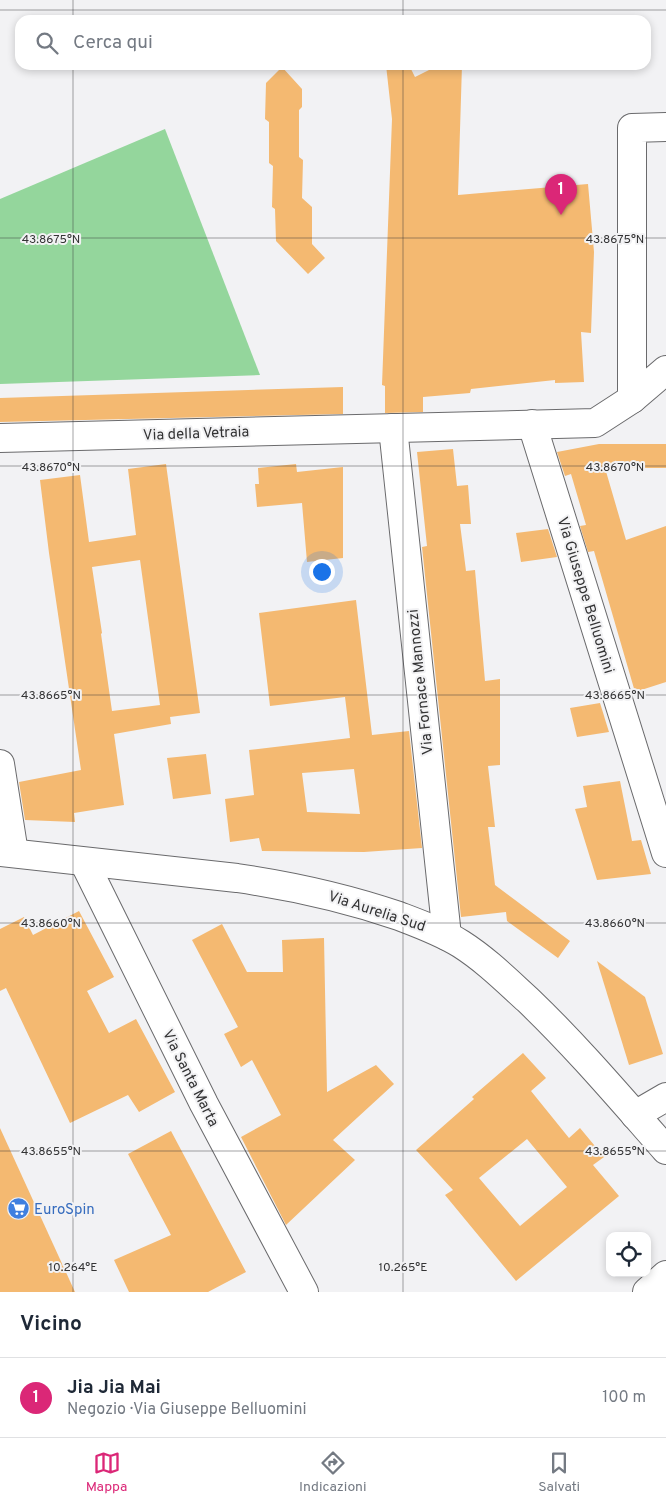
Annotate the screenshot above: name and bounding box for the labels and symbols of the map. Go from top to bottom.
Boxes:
pin: 1 [545,174,577,215]
text: 43.8675°N [22,232,80,248]
text: 43.8675°N [586,232,644,248]
street label: Via della Vetraia [142,423,250,446]
text: 43.8670°N [22,460,80,476]
text: 43.8670°N [586,460,644,476]
street label: Via Giuseppe Belluomini [552,515,617,676]
your location [309,559,335,585]
street label: Via Fornace Mannozzi [404,608,439,756]
text: 43.8665°N [21,688,81,704]
text: 43.8665°N [585,688,645,704]
street label: Via Aurelia Sud [325,888,428,937]
text: 43.8660°N [21,916,81,932]
text: 43.8660°N [585,916,645,932]
street label: Via Santa Marta [157,1027,222,1130]
text: 43.8655°N [21,1144,81,1160]
text: 43.8655°N [585,1144,645,1160]
supermarket icon: EuroSpin [6,1197,30,1221]
place label: EuroSpin [34,1201,95,1220]
text: 10.264°E [49,1260,97,1276]
text: 10.265°E [379,1260,427,1276]

